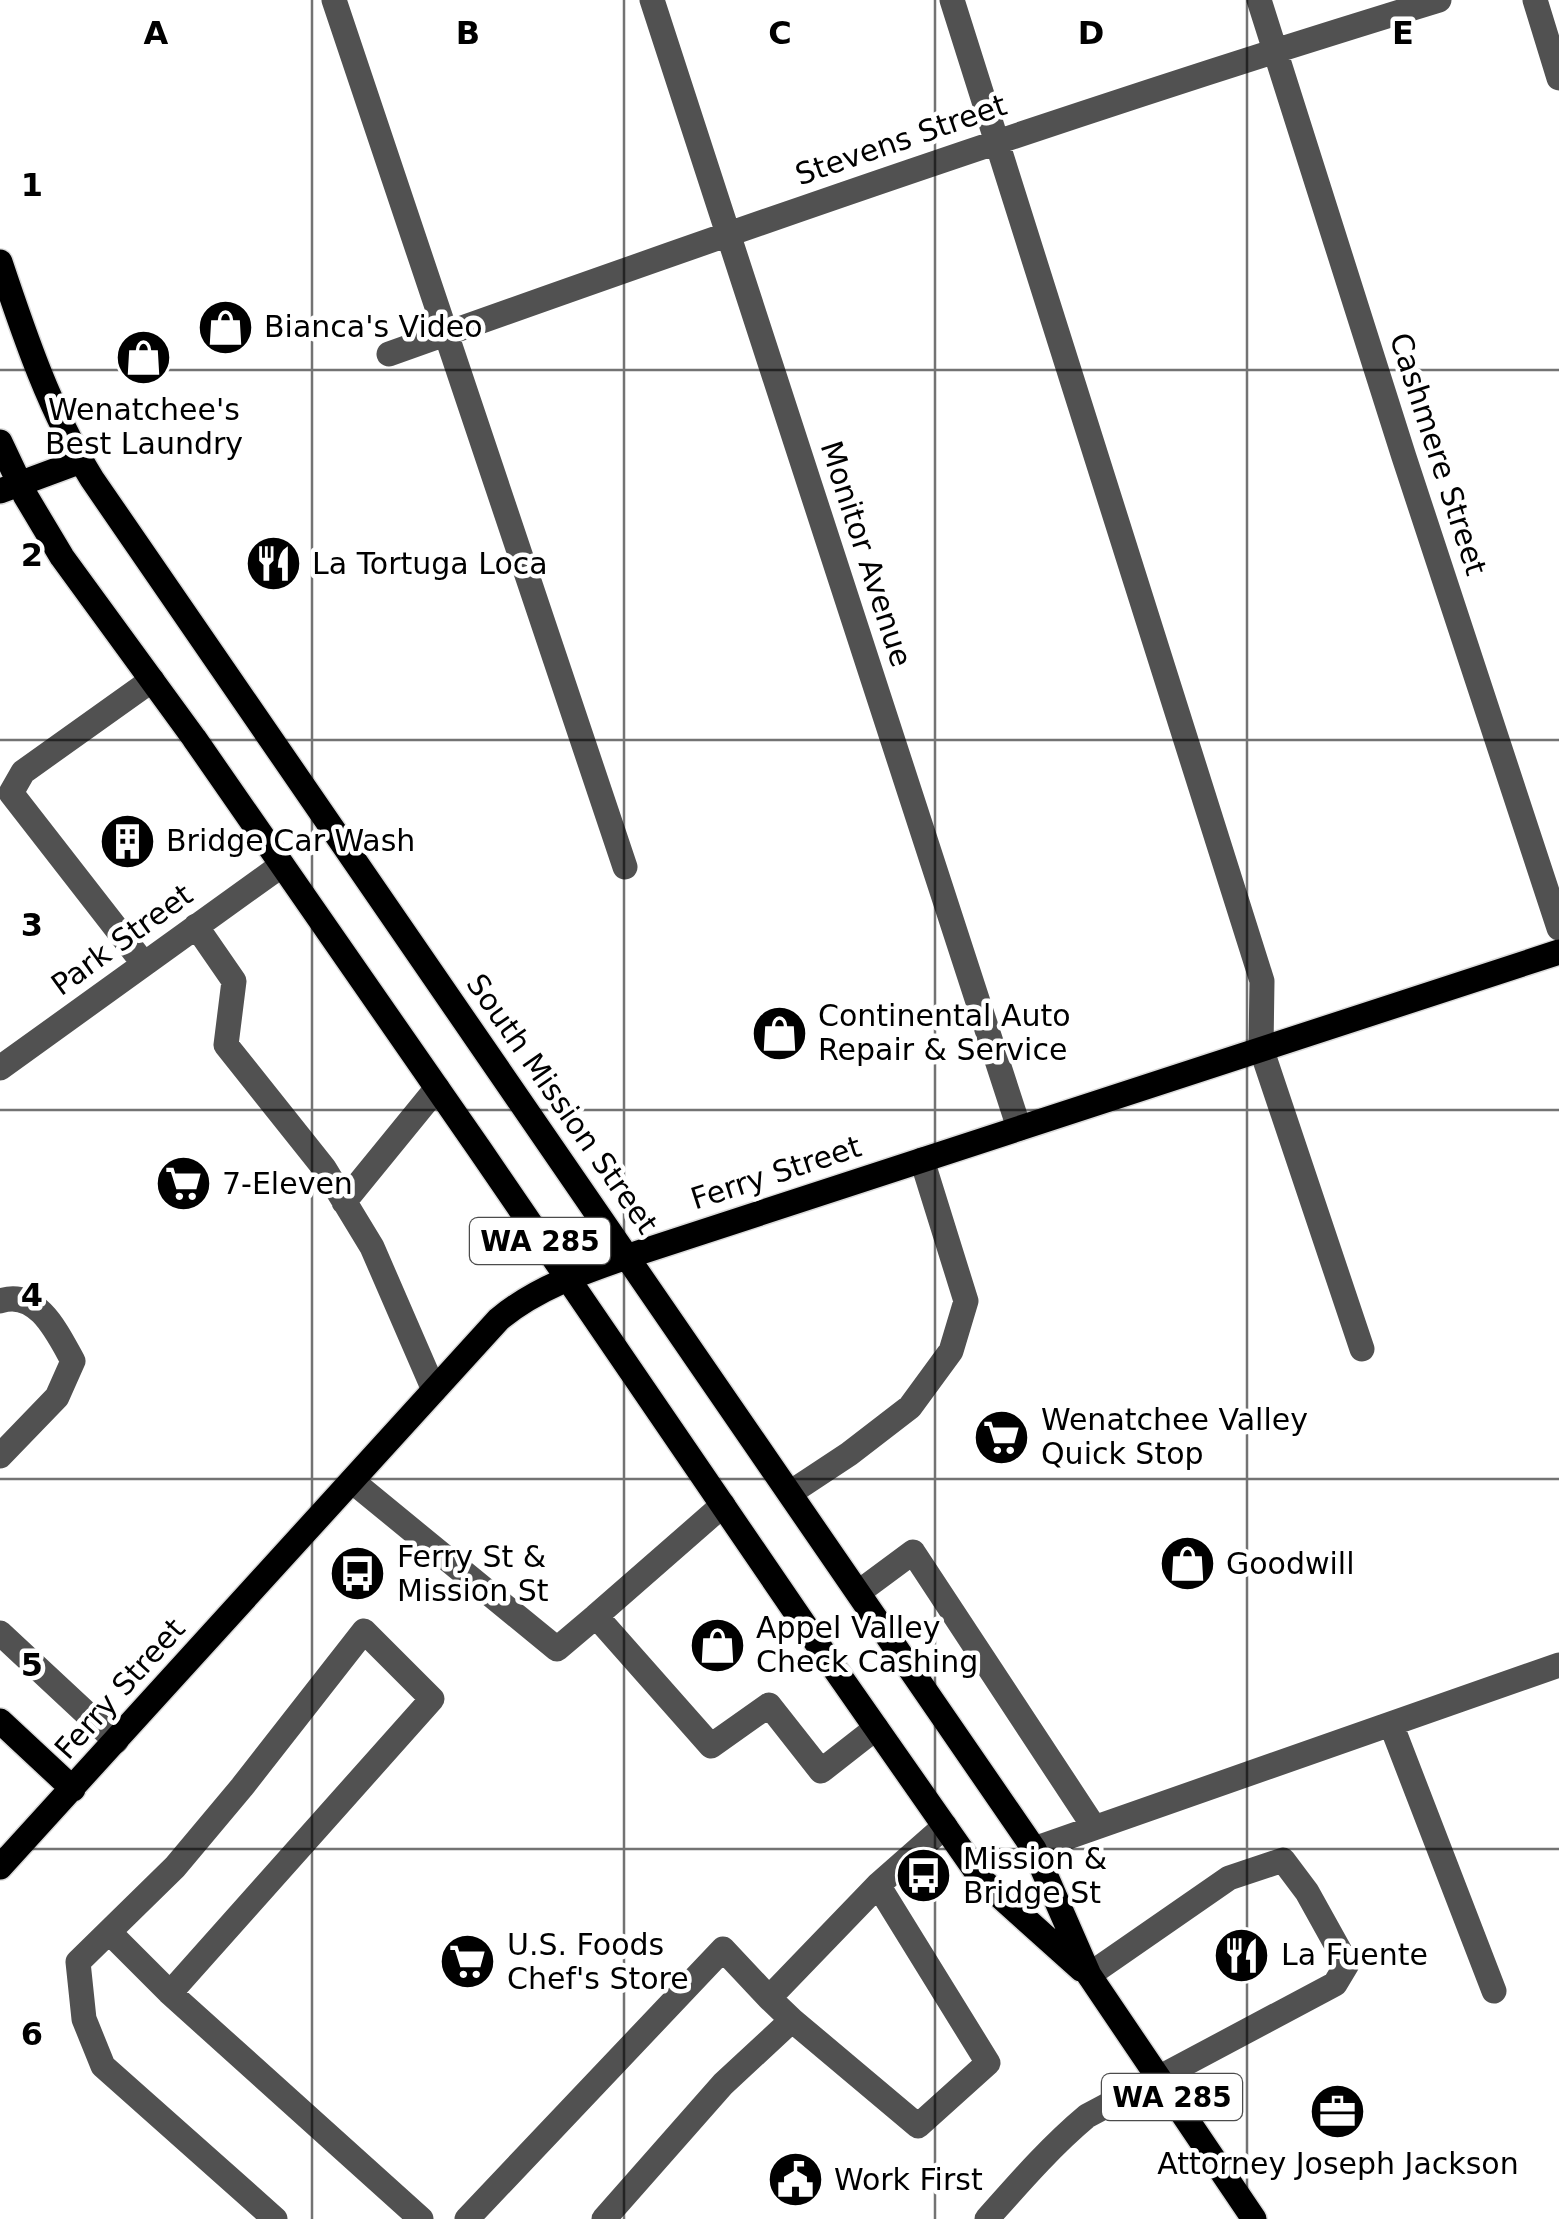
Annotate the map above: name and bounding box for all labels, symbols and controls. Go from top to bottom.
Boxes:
text: A [144,14,169,52]
text: B [456,14,480,52]
text: C [768,14,792,52]
text: D [1078,14,1104,52]
text: E [1392,14,1414,52]
street label: Stevens Street [791,87,1011,192]
text: 1 [21,166,43,204]
shop icon: Bianca's Video [195,297,255,357]
place label: Bianca's Video [264,309,483,344]
shop icon: Wenatchee's Best Laundry [114,328,174,388]
street label: Cashmere Street [1383,328,1494,580]
place label: Wenatchee's Best Laundry [45,392,243,461]
street label: Monitor Avenue [814,437,919,671]
restaurant icon: La Tortuga Loca [243,534,303,594]
text: 2 [21,536,43,574]
place label: La Tortuga Loca [312,546,548,581]
building icon: Bridge Car Wash [97,811,157,871]
place label: Bridge Car Wash [166,823,415,858]
street label: Park Street [44,877,199,1002]
text: 3 [21,906,43,944]
street label: South Mission Street [460,967,665,1240]
place label: Continental Auto Repair & Service [818,998,1071,1067]
shop icon: Continental Auto Repair & Service [749,1003,809,1063]
street label: Ferry Street [686,1129,865,1216]
supermarket icon: 7-Eleven [153,1154,213,1214]
place label: 7-Eleven [222,1166,353,1201]
road number: WA 285 [470,1218,610,1264]
text: 4 [21,1276,43,1314]
place label: Wenatchee Valley Quick Stop [1041,1402,1308,1471]
supermarket icon: Wenatchee Valley Quick Stop [972,1407,1032,1467]
shop icon: Goodwill [1157,1534,1217,1594]
place label: Ferry St & Mission St [397,1539,549,1608]
bus stop icon: Ferry St & Mission St [328,1544,388,1604]
place label: Goodwill [1226,1546,1355,1581]
place label: Appel Valley Check Cashing [756,1610,978,1679]
street label: Ferry Street [48,1611,192,1766]
shop icon: Appel Valley Check Cashing [687,1615,747,1675]
text: 5 [21,1646,43,1684]
place label: Mission & Bridge St [963,1841,1107,1910]
bus stop icon: Mission & Bridge St [894,1846,954,1906]
restaurant icon: La Fuente [1212,1925,1272,1985]
place label: U.S. Foods Chef's Store [507,1927,689,1996]
supermarket icon: U.S. Foods Chef's Store [438,1932,498,1992]
place label: La Fuente [1281,1937,1428,1972]
text: 6 [21,2015,43,2053]
road number: WA 285 [1102,2074,1242,2120]
office icon: Attorney Joseph Jackson [1308,2082,1368,2142]
place label: Attorney Joseph Jackson [1157,2146,1519,2181]
public building icon: Work First [765,2150,825,2210]
place label: Work First [834,2162,983,2197]

